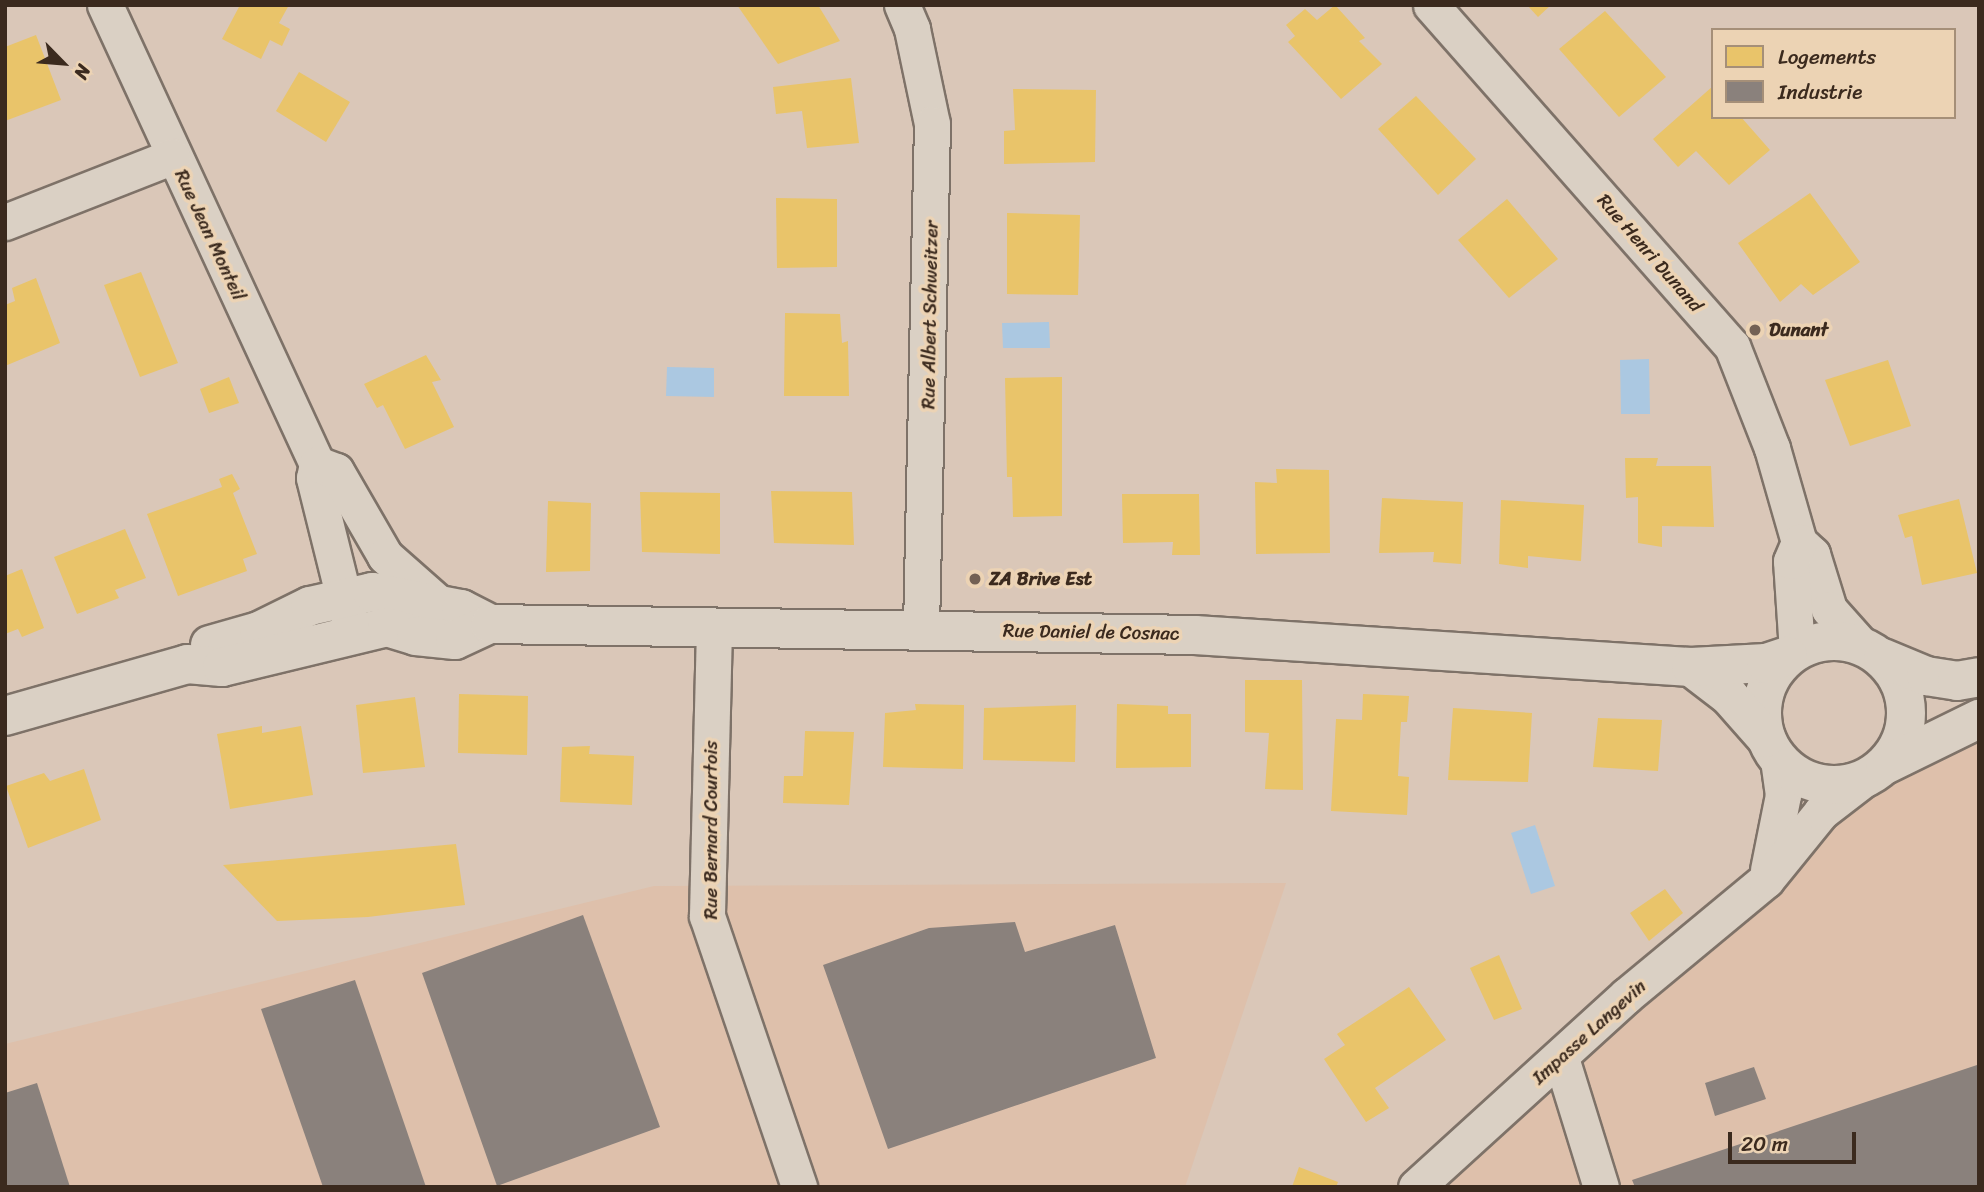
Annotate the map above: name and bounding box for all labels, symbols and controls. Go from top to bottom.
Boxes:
north arrow [28,28,98,98]
legend [1711,28,1956,119]
text: Logements [1778,38,1876,76]
text: N [65,59,100,85]
text: Industrie [1778,73,1862,111]
street label: Rue Jean Monteil [169,165,251,305]
street label: Rue Henri Dunand [1592,189,1708,317]
street label: Rue Albert Schweitzer [917,220,943,410]
place label: Dunant [1769,319,1828,341]
marker: Dunant [1747,322,1763,338]
place label: ZA Brive Est [989,568,1093,590]
marker: ZA Brive Est [967,571,983,587]
street label: Rue Daniel de Cosnac [1003,619,1179,645]
street label: Rue Bernard Courtois [700,741,722,919]
street label: Impasse Langevin [1527,975,1651,1089]
scale bar [1732,1118,1860,1162]
text: 20 m [1741,1125,1788,1163]

